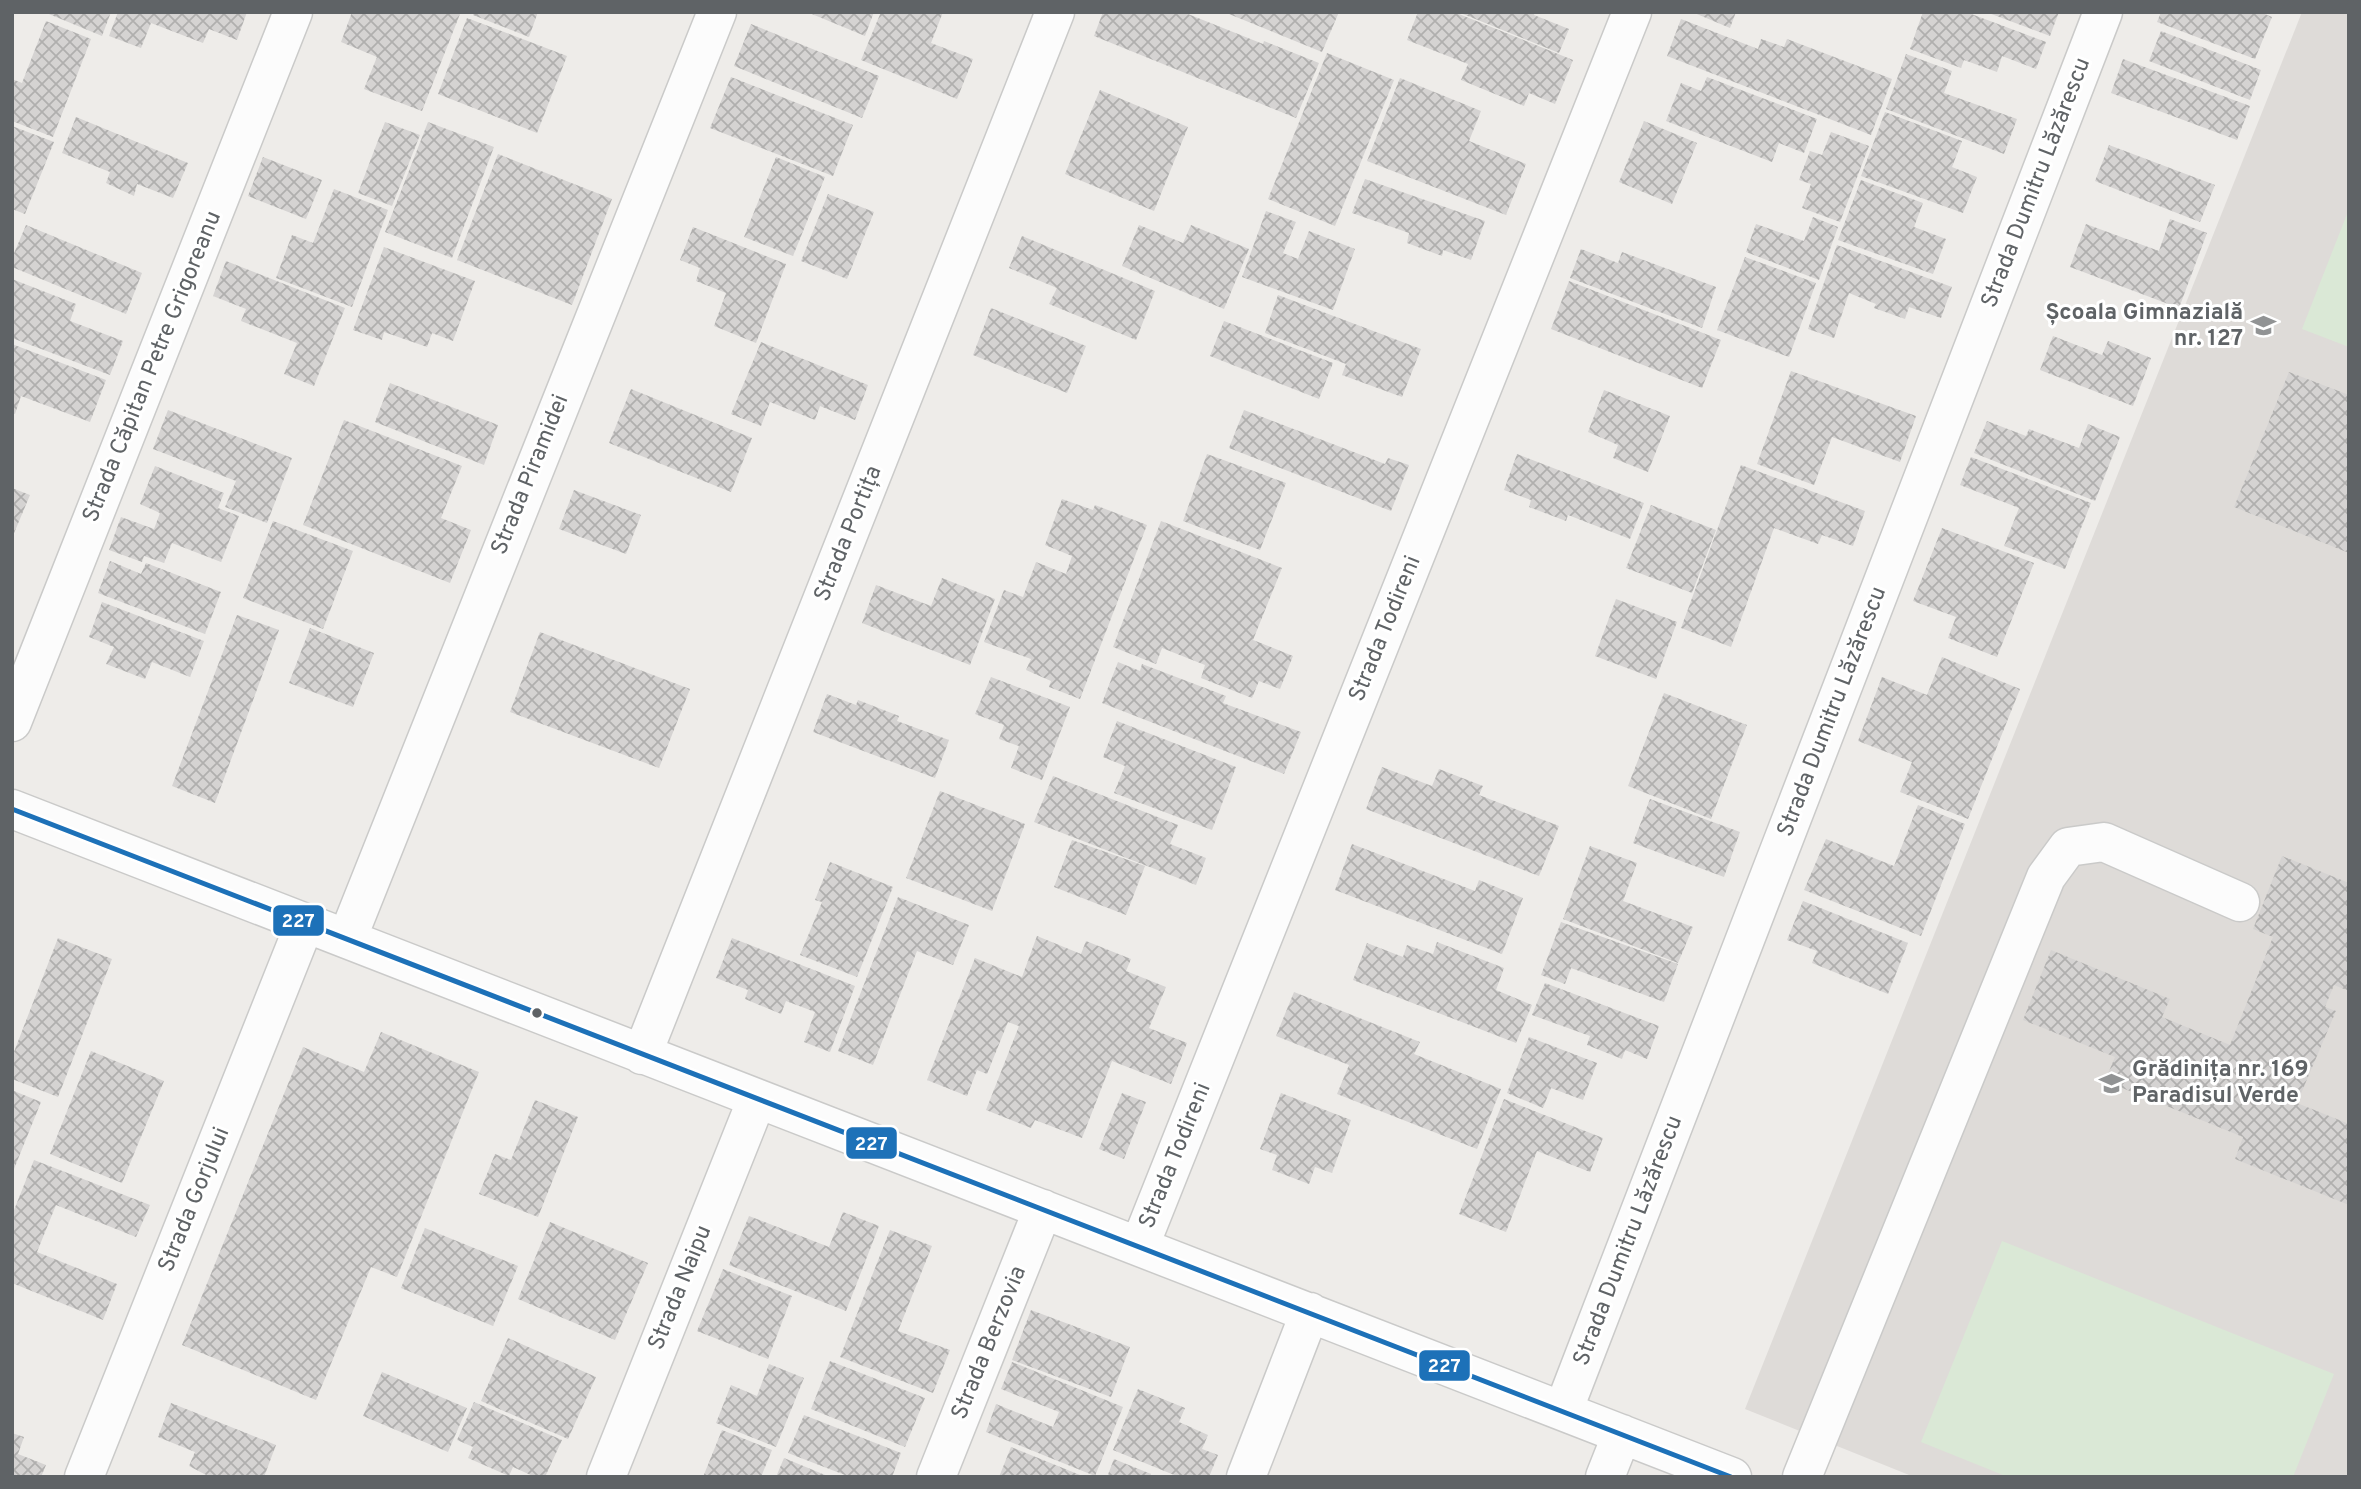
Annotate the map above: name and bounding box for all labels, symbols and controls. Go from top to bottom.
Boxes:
street label: Strada Dumitru Lăzărescu [1976,54,2098,312]
street label: Strada Căpitan Petre Grigoreanu [77,207,229,527]
place label: Școala Gimnazială nr. 127 [2045,299,2243,354]
school or university icon: Școala Gimnazială nr. 127 [2249,312,2277,340]
street label: Strada Piramidei [486,391,576,559]
street label: Strada Portița [809,462,889,606]
street label: Strada Todireni [1344,552,1428,706]
street label: Strada Dumitru Lăzărescu [1772,583,1894,841]
line badge: 227 [272,904,325,937]
text: 227 [281,910,315,934]
unlabelled marker [530,1006,544,1020]
place label: Grădinița nr. 169 Paradisul Verde [2132,1056,2309,1111]
school or university icon: Grădinița nr. 169 Paradisul Verde [2098,1069,2126,1097]
street label: Strada Todireni [1134,1079,1218,1233]
street label: Strada Dumitru Lăzărescu [1568,1112,1690,1370]
street label: Strada Gorjului [153,1123,237,1277]
line badge: 227 [845,1126,898,1160]
text: 227 [854,1133,888,1157]
street label: Strada Naipu [643,1221,719,1355]
street label: Strada Berzovia [946,1262,1034,1424]
line badge: 227 [1418,1349,1471,1382]
text: 227 [1427,1355,1461,1379]

